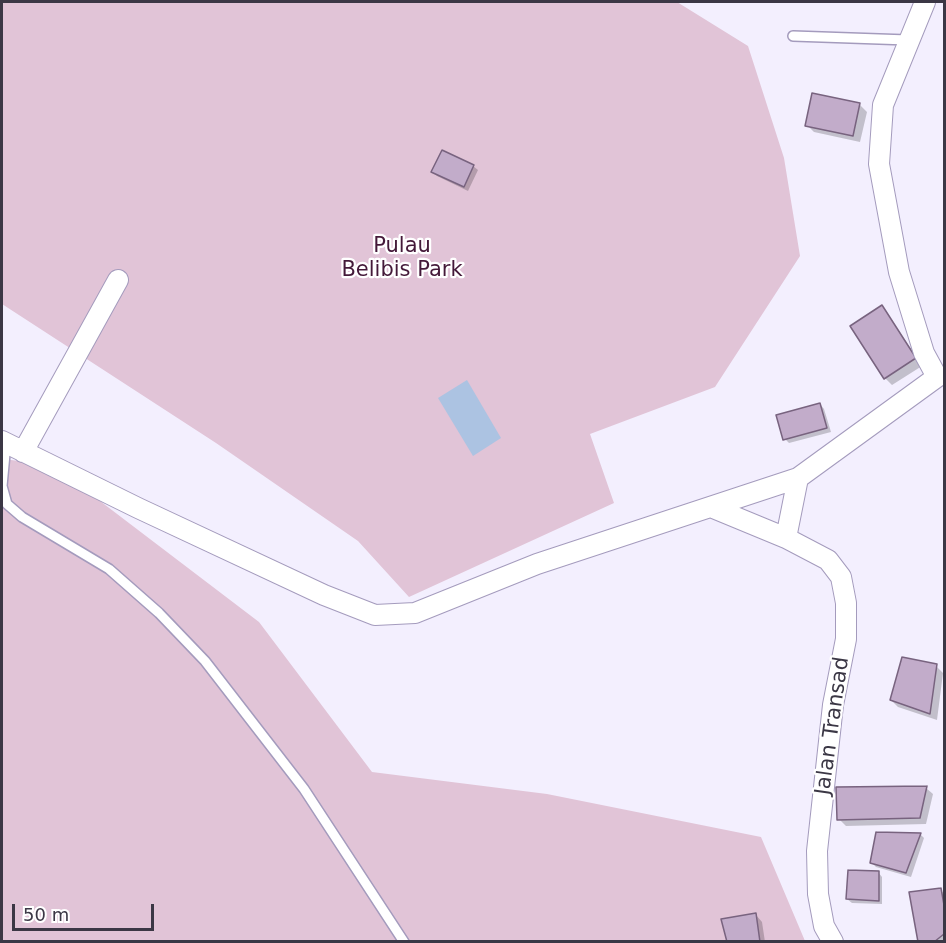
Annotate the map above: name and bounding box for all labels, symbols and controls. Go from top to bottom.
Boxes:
park label: Pulau Belibis Park [341,234,463,284]
street label: Jalan Transad [811,655,855,797]
scale bar [15,892,158,930]
text: 50 m [23,904,69,925]

